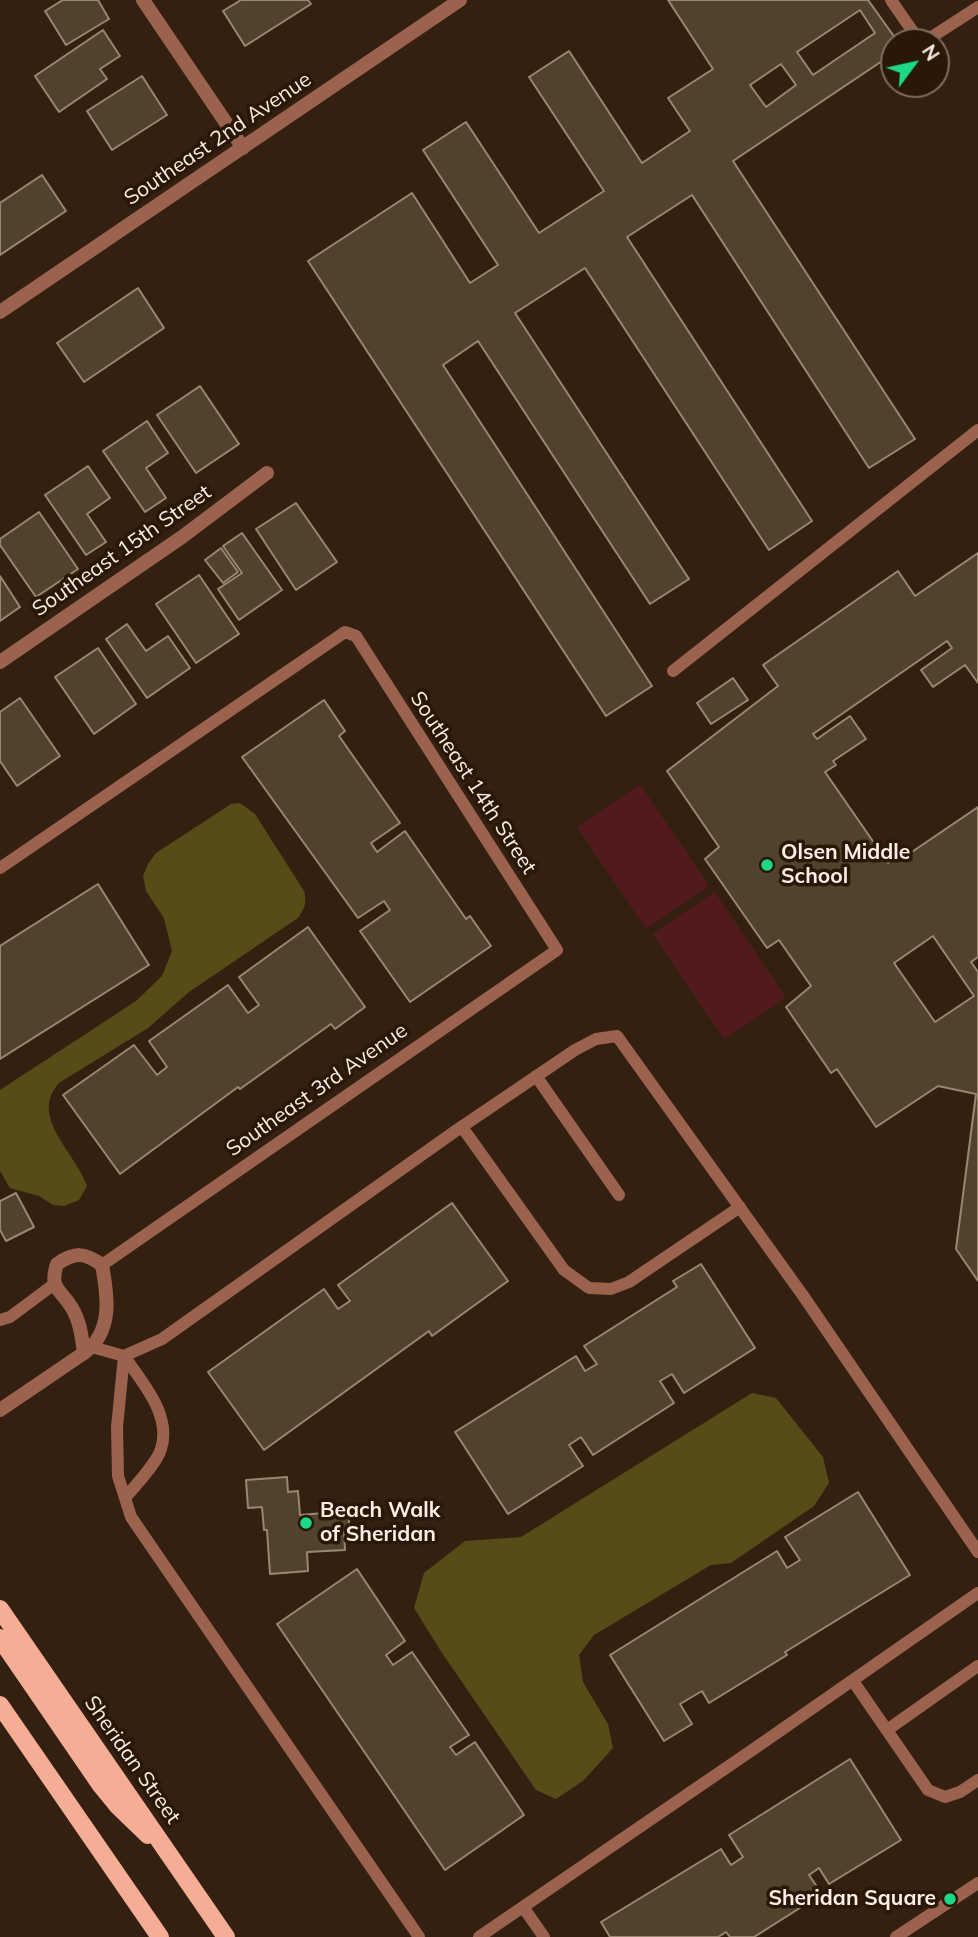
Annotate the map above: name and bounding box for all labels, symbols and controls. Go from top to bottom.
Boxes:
north arrow [880,28,950,98]
text: N [917,40,945,65]
street label: Southeast 2nd Avenue [120,67,316,211]
street label: Southeast 15th Street [28,480,216,622]
street label: Southeast 14th Street [405,687,541,879]
place label: Olsen Middle School [781,840,910,890]
marker: Olsen Middle School [759,857,775,873]
street label: Southeast 3rd Avenue [222,1018,412,1162]
place label: Beach Walk of Sheridan [320,1498,440,1548]
marker: Beach Walk of Sheridan [298,1515,314,1531]
street label: Sheridan Street [79,1691,185,1829]
place label: Sheridan Square [768,1886,936,1912]
marker: Sheridan Square [942,1891,958,1907]

